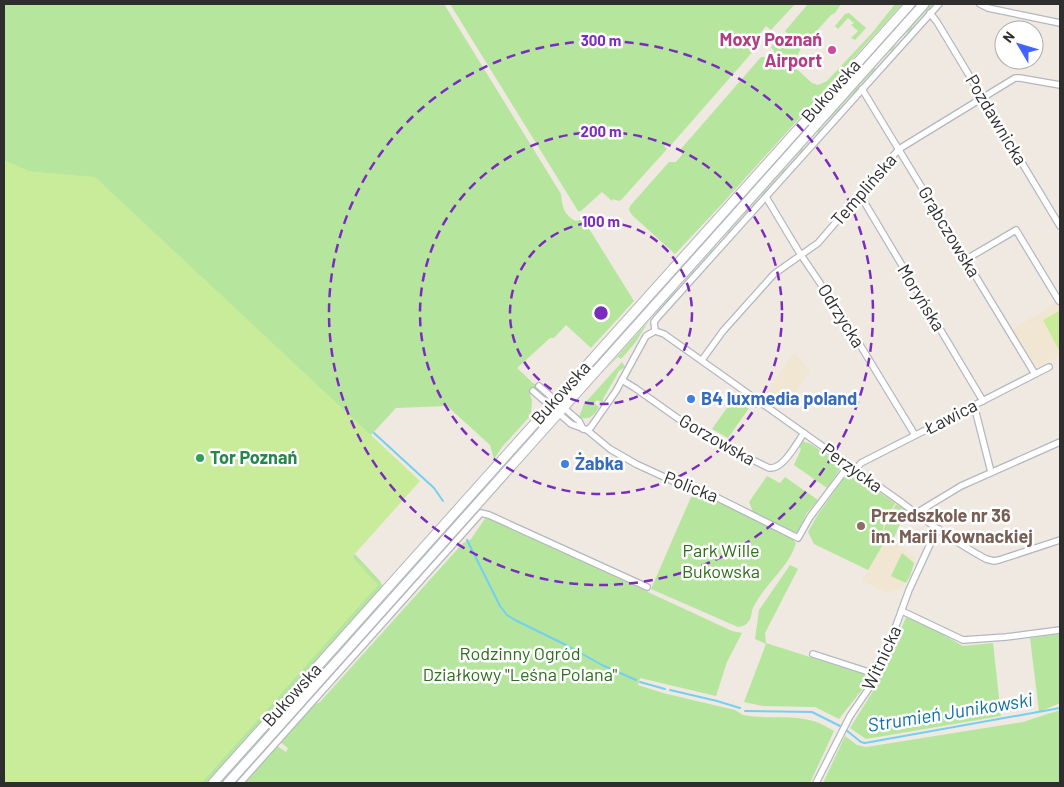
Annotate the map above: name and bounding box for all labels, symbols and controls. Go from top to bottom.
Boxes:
north arrow [994,20,1044,70]
place label: Moxy Poznań Airport [720,28,822,71]
text: N [999,28,1018,46]
text: 300 m [581,31,621,49]
marker: Moxy Poznań Airport [826,44,838,56]
street label: Bukowska [796,54,865,127]
street label: Pozdawnicka [961,70,1032,169]
text: 200 m [580,122,622,140]
street label: Templińska [826,149,901,230]
street label: Grąbczowska [914,182,986,281]
text: 100 m [582,212,620,230]
street label: Moryńska [893,260,950,335]
street label: Odrzycka [814,280,870,351]
centre of rings [592,304,610,322]
street label: Bukowska [526,356,595,429]
place label: B4 luxmedia poland [701,387,857,409]
marker: B4 luxmedia poland [685,393,697,405]
street label: Ławica [920,394,980,439]
street label: Gorzowska [676,409,759,470]
street label: Perzycka [818,438,887,497]
place label: Tor Poznań [210,446,297,468]
marker: Tor Poznań [194,452,206,464]
place label: Żabka [575,452,623,474]
marker: Żabka [559,458,571,470]
street label: Policka [661,466,722,506]
place label: Przedszkole nr 36 im. Marii Kownackiej [871,504,1033,547]
marker: Przedszkole nr 36 im. Marii Kownackiej [855,520,867,532]
park label: Park Wille Bukowska [682,539,760,582]
street label: Witnicka [857,622,906,693]
park label: Rodzinny Ogród Działkowy "Leśna Polana" [423,642,617,685]
street label: Bukowska [257,658,326,731]
water label: Strumień Junikowski [866,687,1034,736]

